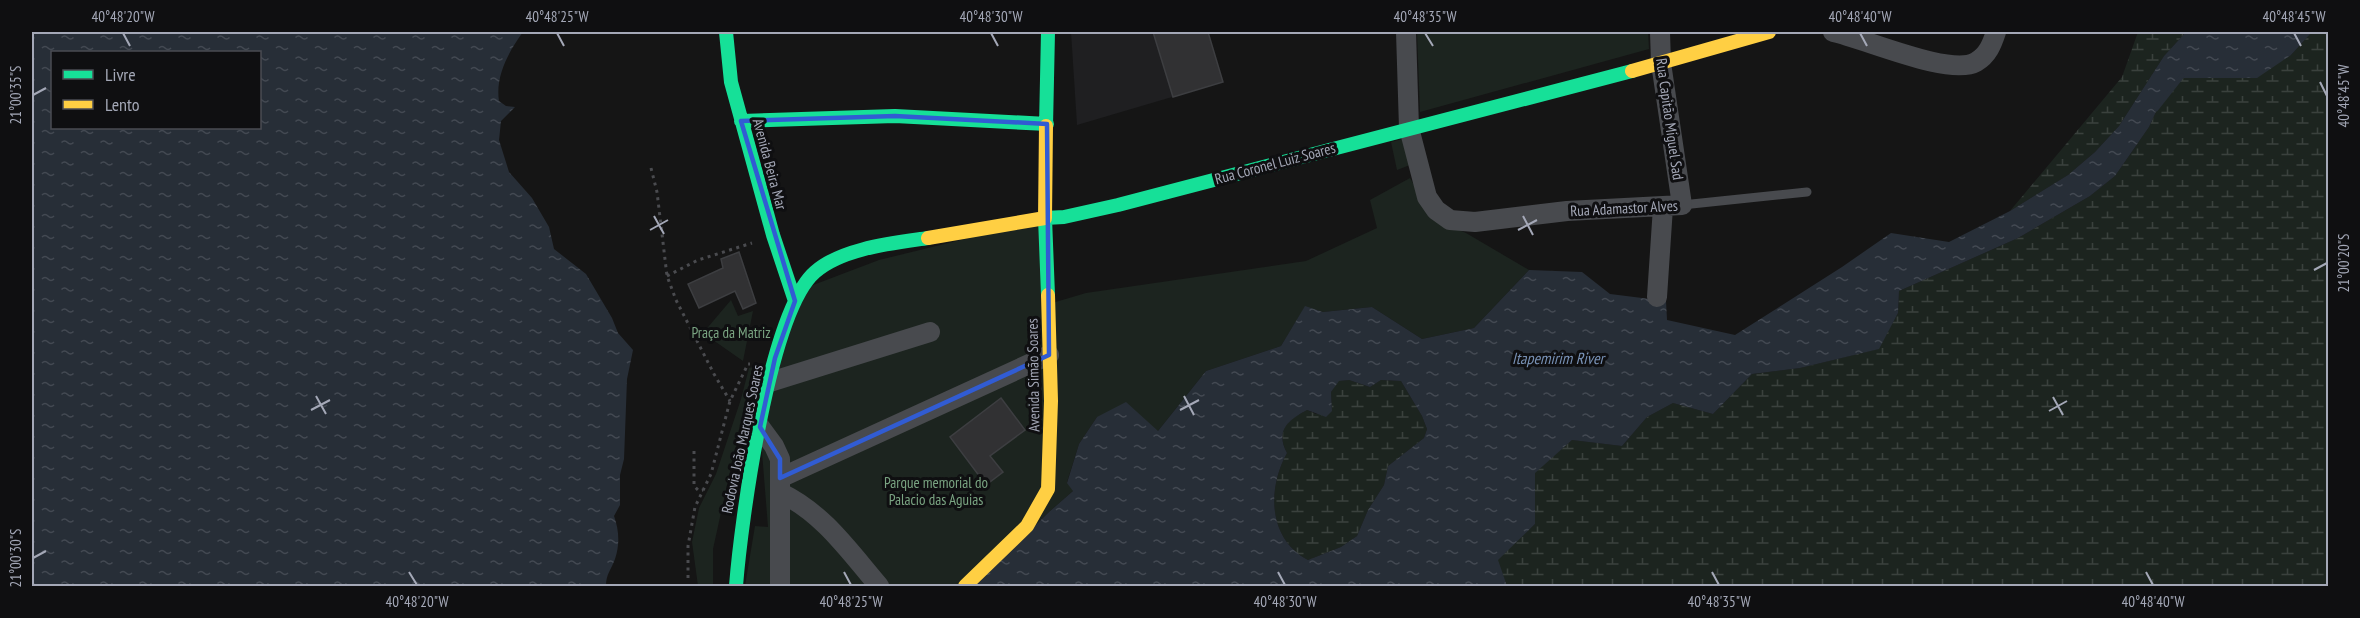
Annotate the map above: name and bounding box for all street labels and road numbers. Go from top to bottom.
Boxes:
street label: Rua Capitão Miguel Sad [1652,57,1688,181]
street label: Avenida Beira Mar [749,116,792,213]
street label: Rua Coronel Luiz Soares [1213,138,1337,188]
street label: Rua Adamastor Alves [1570,196,1678,220]
street label: Avenida Simão Soares [1023,318,1043,432]
street label: Rodovia João Marques Soares [717,363,767,515]

